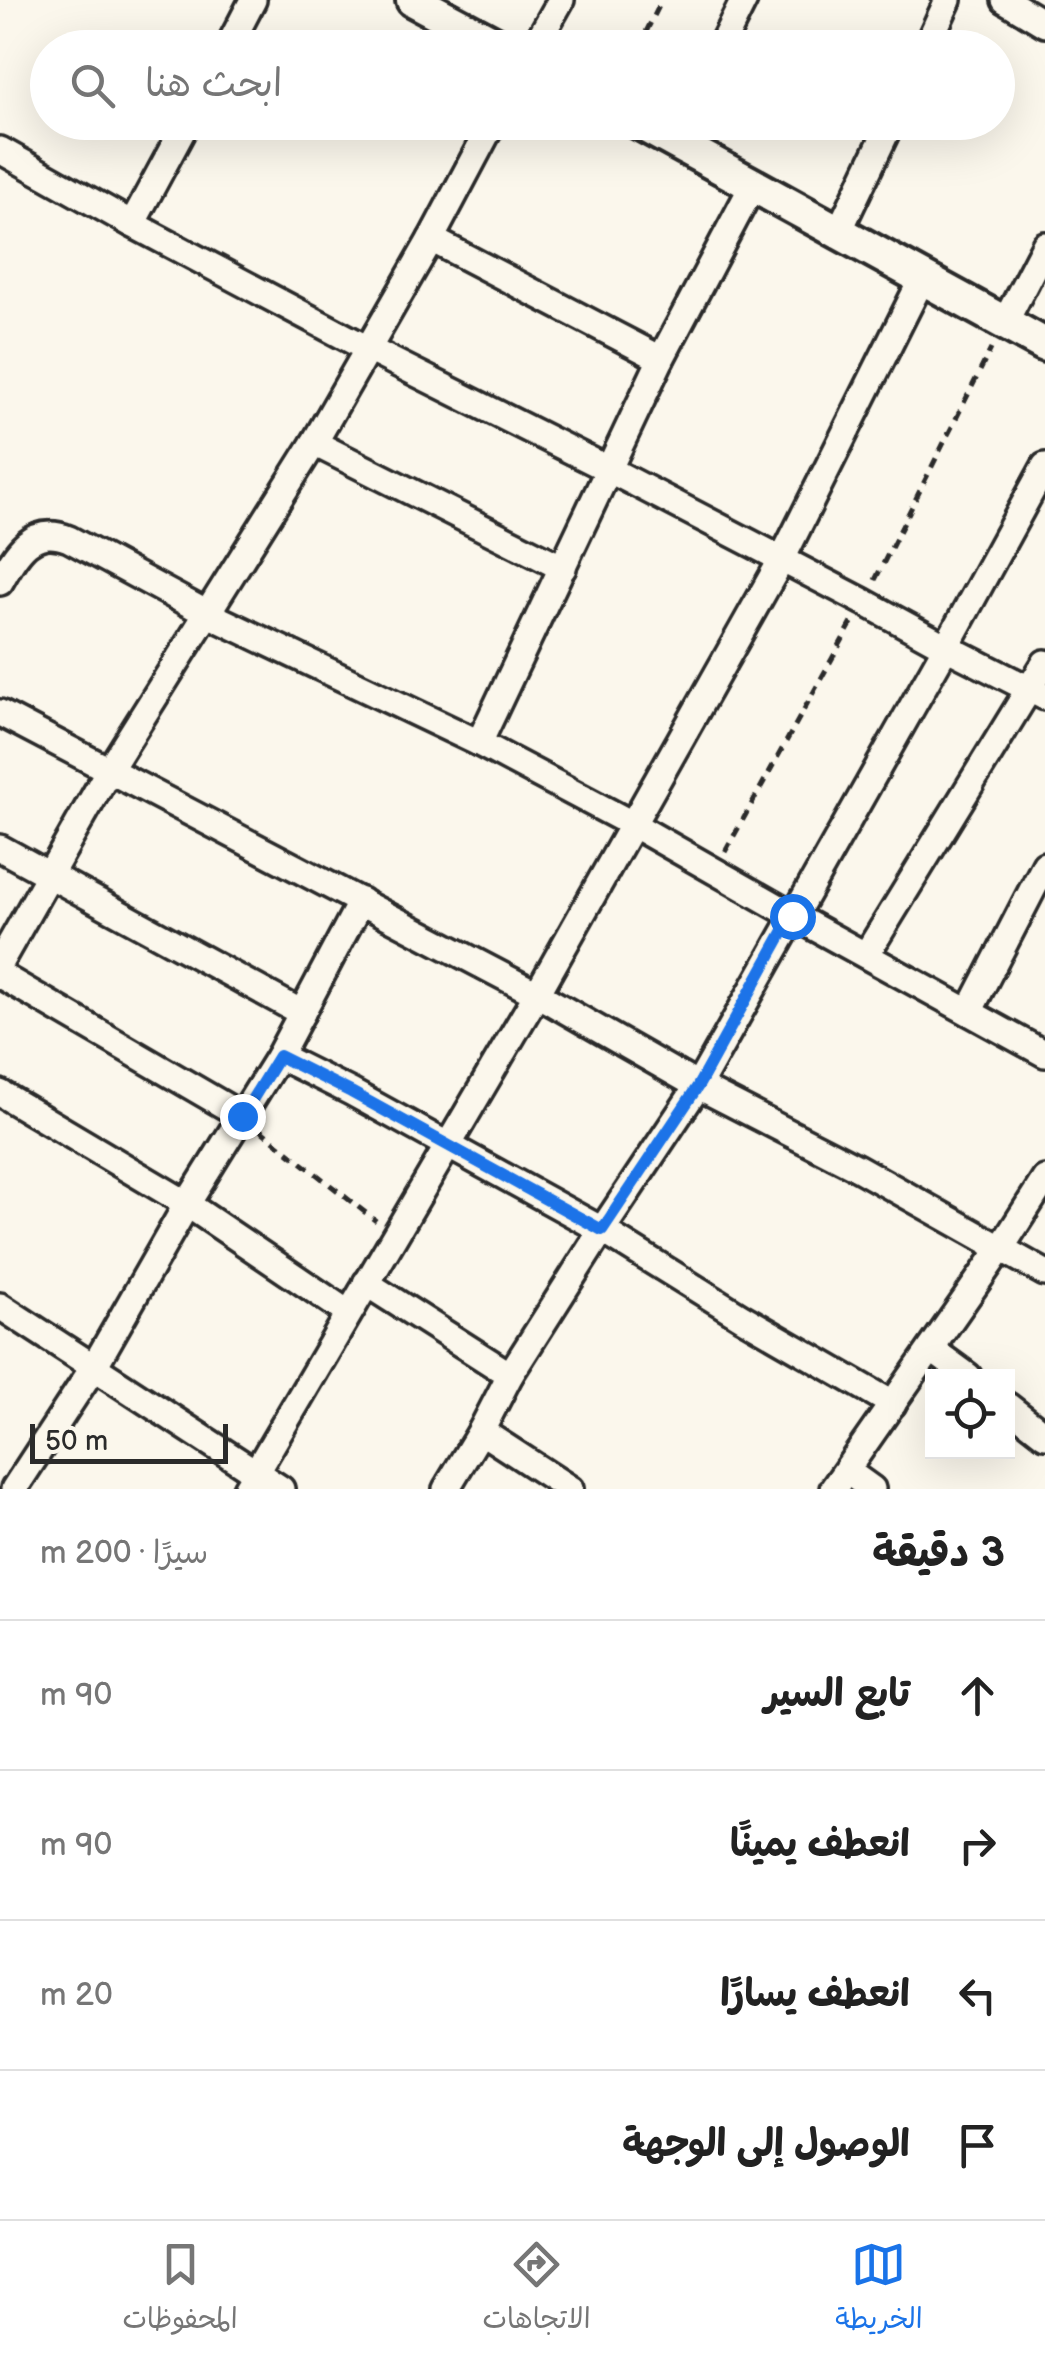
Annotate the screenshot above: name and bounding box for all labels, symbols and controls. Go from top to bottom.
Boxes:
search box [30,30,1015,140]
icon: search [65,58,120,113]
text: ابحث هنا [145,62,282,107]
route start [770,894,816,940]
route end [220,1094,266,1140]
map controls [925,1369,1015,1459]
button: locate [925,1369,1015,1459]
scale bar [30,1419,228,1464]
text: 50 m [45,1425,108,1458]
text: 3 دقيقة [872,1528,1005,1579]
text: سيرًا · 200 m [40,1534,208,1573]
icon: ahead [950,1668,1005,1723]
text: تابع السير [764,1672,910,1717]
text: 90 m [40,1676,112,1715]
icon: right [950,1818,1005,1873]
text: انعطف يمينًا [730,1822,910,1867]
text: 90 m [40,1826,112,1865]
icon: left [950,1968,1005,2023]
text: انعطف يسارًا [720,1972,910,2017]
text: 20 m [40,1976,113,2015]
icon: arrive [950,2118,1005,2173]
text: الوصول إلى الوجهة [622,2122,910,2167]
tab: المحفوظات [122,2237,238,2343]
tab: الاتجاهات [482,2237,591,2343]
tab: الخريطة [835,2237,923,2343]

